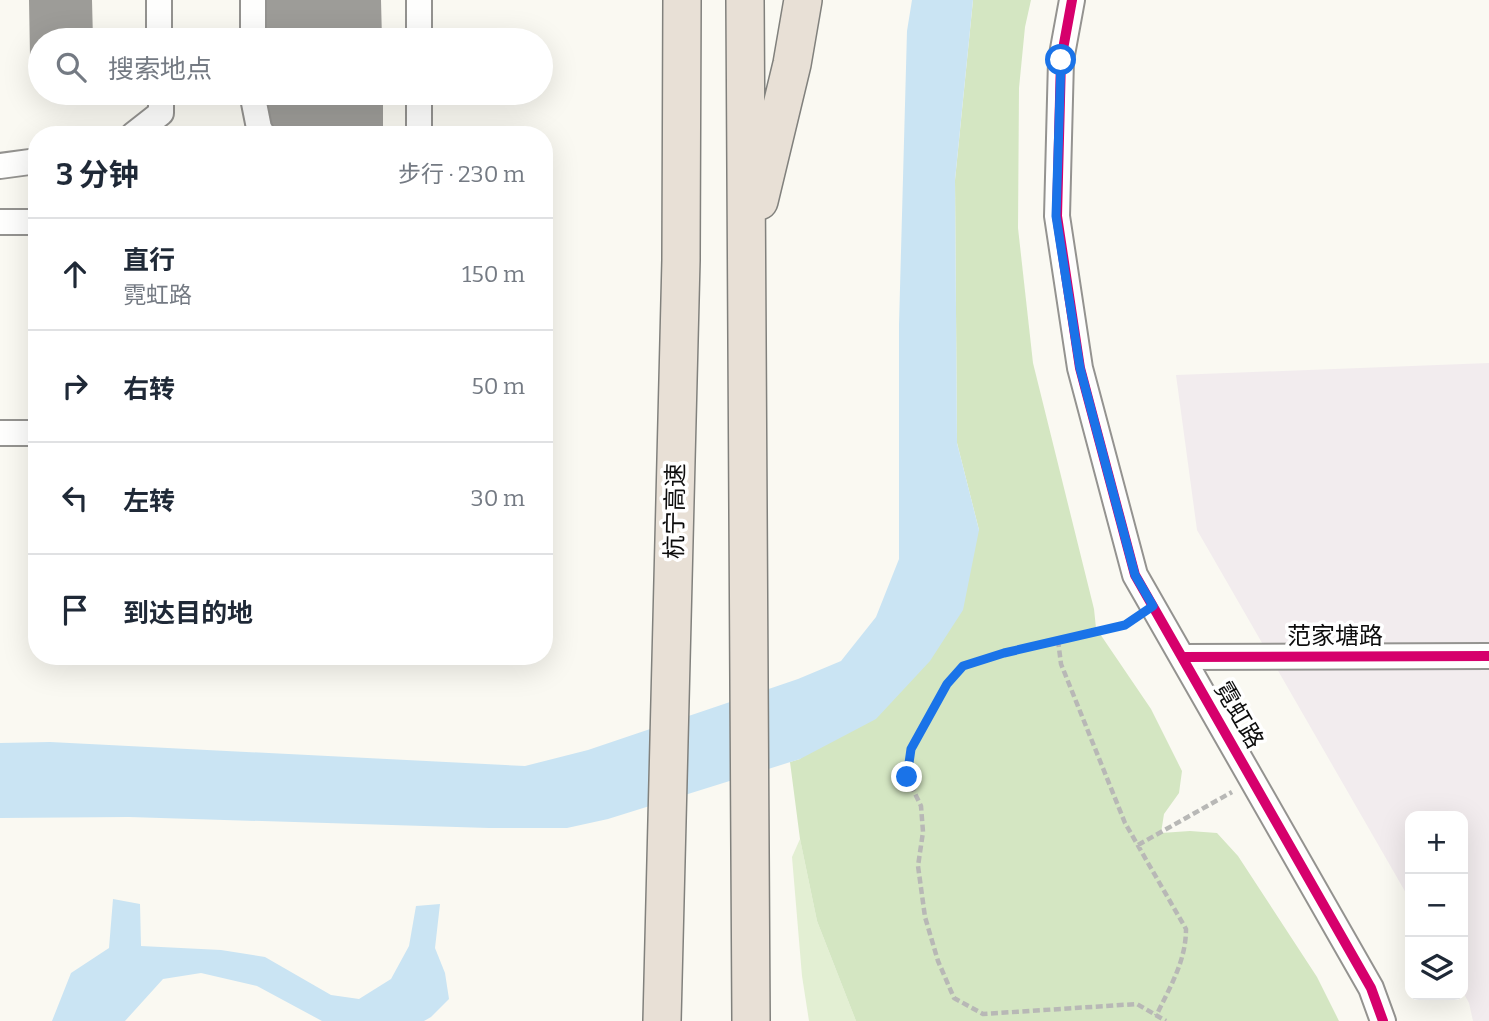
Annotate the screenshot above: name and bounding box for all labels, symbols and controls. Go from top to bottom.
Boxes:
search box [28,28,553,105]
route start [1045,44,1076,75]
icon: search [52,48,90,86]
text: 搜索地点 [108,54,212,85]
text: 3 分钟 [56,157,139,193]
text: 步行 · 230 m [398,160,525,188]
text: 直行 [123,245,175,276]
icon: ahead [56,255,94,293]
text: 150 m [462,260,525,288]
text: 霓虹路 [123,281,192,309]
icon: right [56,367,94,405]
text: 50 m [471,372,525,400]
text: 右转 [123,374,175,405]
street label: 杭宁高速 [660,463,690,559]
icon: left [56,479,94,517]
text: 30 m [471,484,525,512]
text: 左转 [123,486,175,517]
icon: arrive [56,591,94,629]
text: 到达目的地 [123,598,253,629]
street label: 范家塘路 [1287,622,1383,650]
street label: 霓虹路 [1209,677,1269,753]
route end [891,761,922,792]
map controls [1405,811,1468,1000]
button: + [1405,811,1468,874]
button: − [1405,874,1468,937]
button: layers [1405,937,1468,1000]

